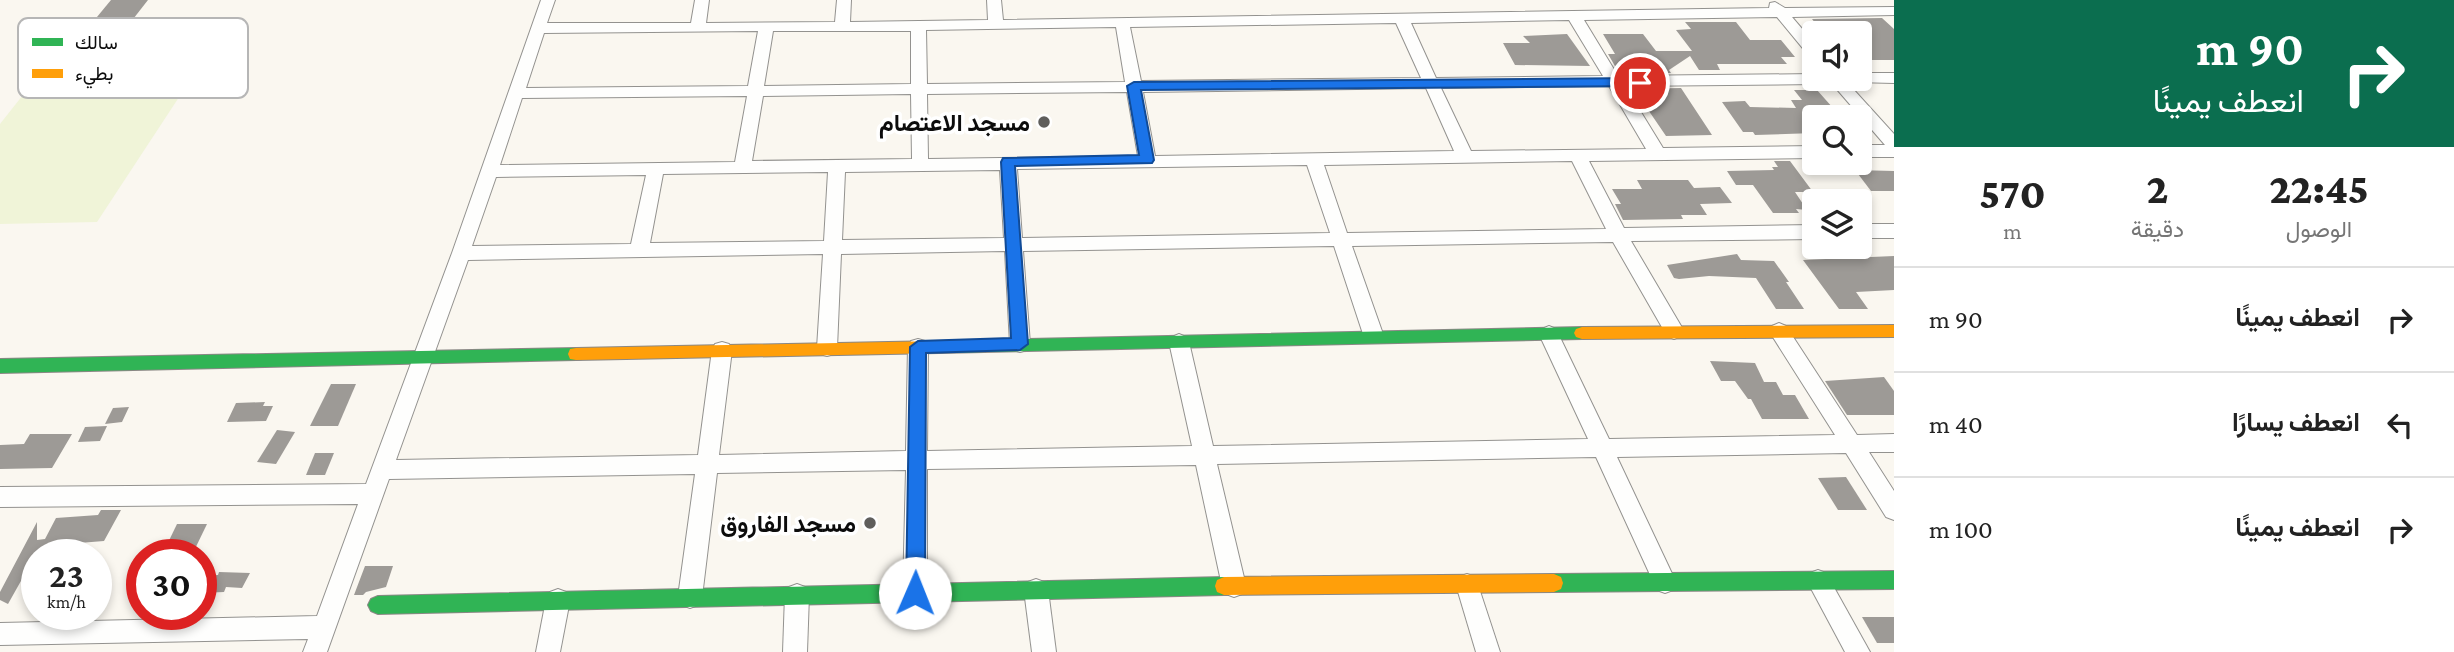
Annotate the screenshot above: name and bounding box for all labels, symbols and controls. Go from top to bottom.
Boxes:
legend [18,18,248,98]
map controls [1802,21,1872,259]
button: sound [1802,21,1872,91]
text: 90 m [2197,21,2304,76]
icon: right [2328,28,2419,119]
text: سالك [75,32,118,53]
pin [1610,53,1670,113]
text: بطيء [75,63,113,89]
icon: arrive [1621,64,1659,102]
text: انعطف يمينًا [2153,83,2304,119]
button: search [1802,105,1872,175]
place label: مسجد الاعتصام [879,109,1030,139]
marker: مسجد الاعتصام [1036,114,1052,130]
text: 2 [2146,165,2168,212]
text: 22:45 [2269,165,2369,212]
text: 570 [1979,170,2046,217]
button: layers [1802,189,1872,259]
text: دقيقة [2131,216,2184,242]
text: الوصول [2286,216,2352,242]
text: m [2003,218,2022,244]
icon: right [2381,301,2419,339]
text: انعطف يمينًا [2235,303,2360,332]
text: 90 m [1929,305,1983,334]
icon: left [2381,406,2419,444]
text: انعطف يسارًا [2232,408,2360,437]
text: 40 m [1929,410,1983,439]
place label: مسجد الفاروق [720,510,856,539]
icon: right [2381,511,2419,549]
text: انعطف يمينًا [2235,513,2360,542]
marker: مسجد الفاروق [862,515,878,531]
text: 100 m [1929,515,1993,544]
speed limit sign: 30 [126,539,217,630]
text: 23 [49,556,84,595]
position arrow [878,556,952,630]
text: km/h [47,592,86,612]

